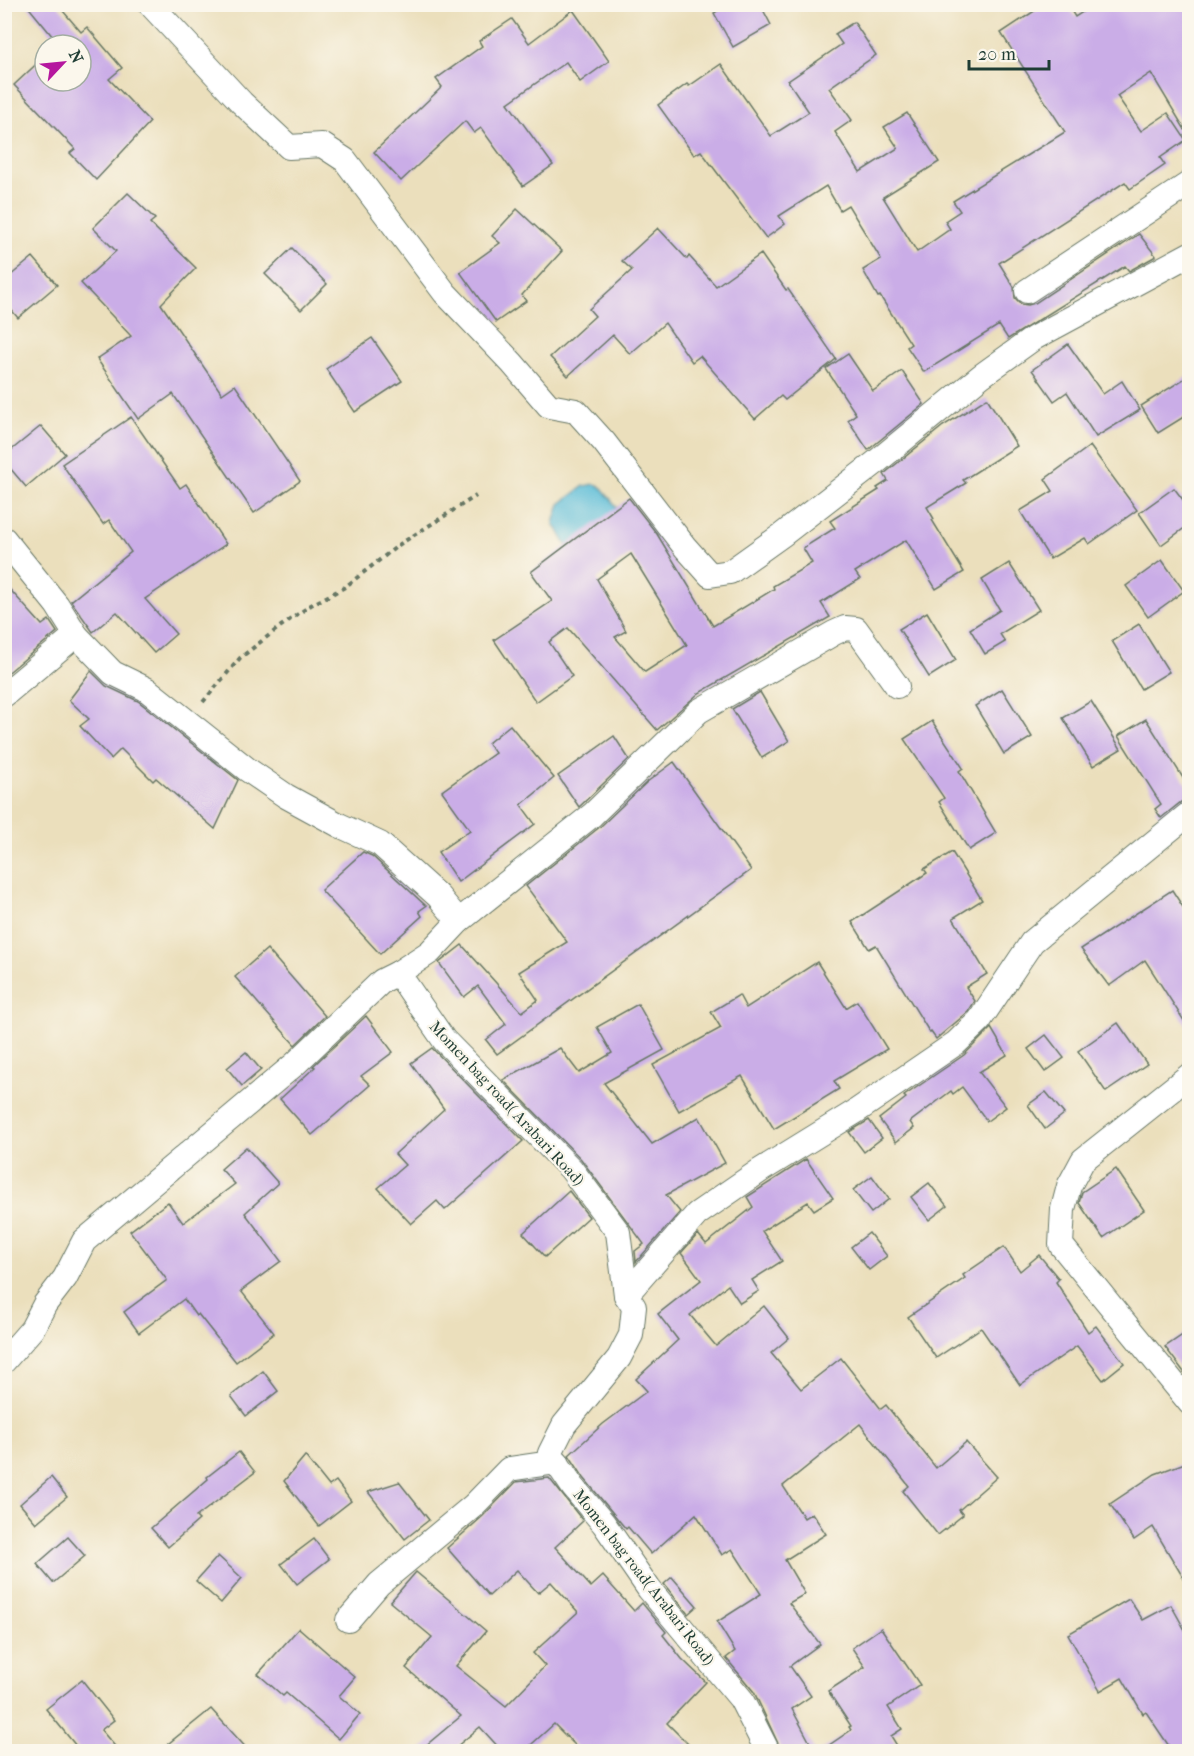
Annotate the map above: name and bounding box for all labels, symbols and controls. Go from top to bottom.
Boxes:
north arrow [33,33,93,93]
scale bar [969,33,1048,71]
text: 20 m [978,44,1016,65]
text: N [65,47,88,67]
street label: Momen bag road( Arabari Road) [426,1017,588,1189]
street label: Momen bag road( Arabari Road) [569,1485,719,1669]

